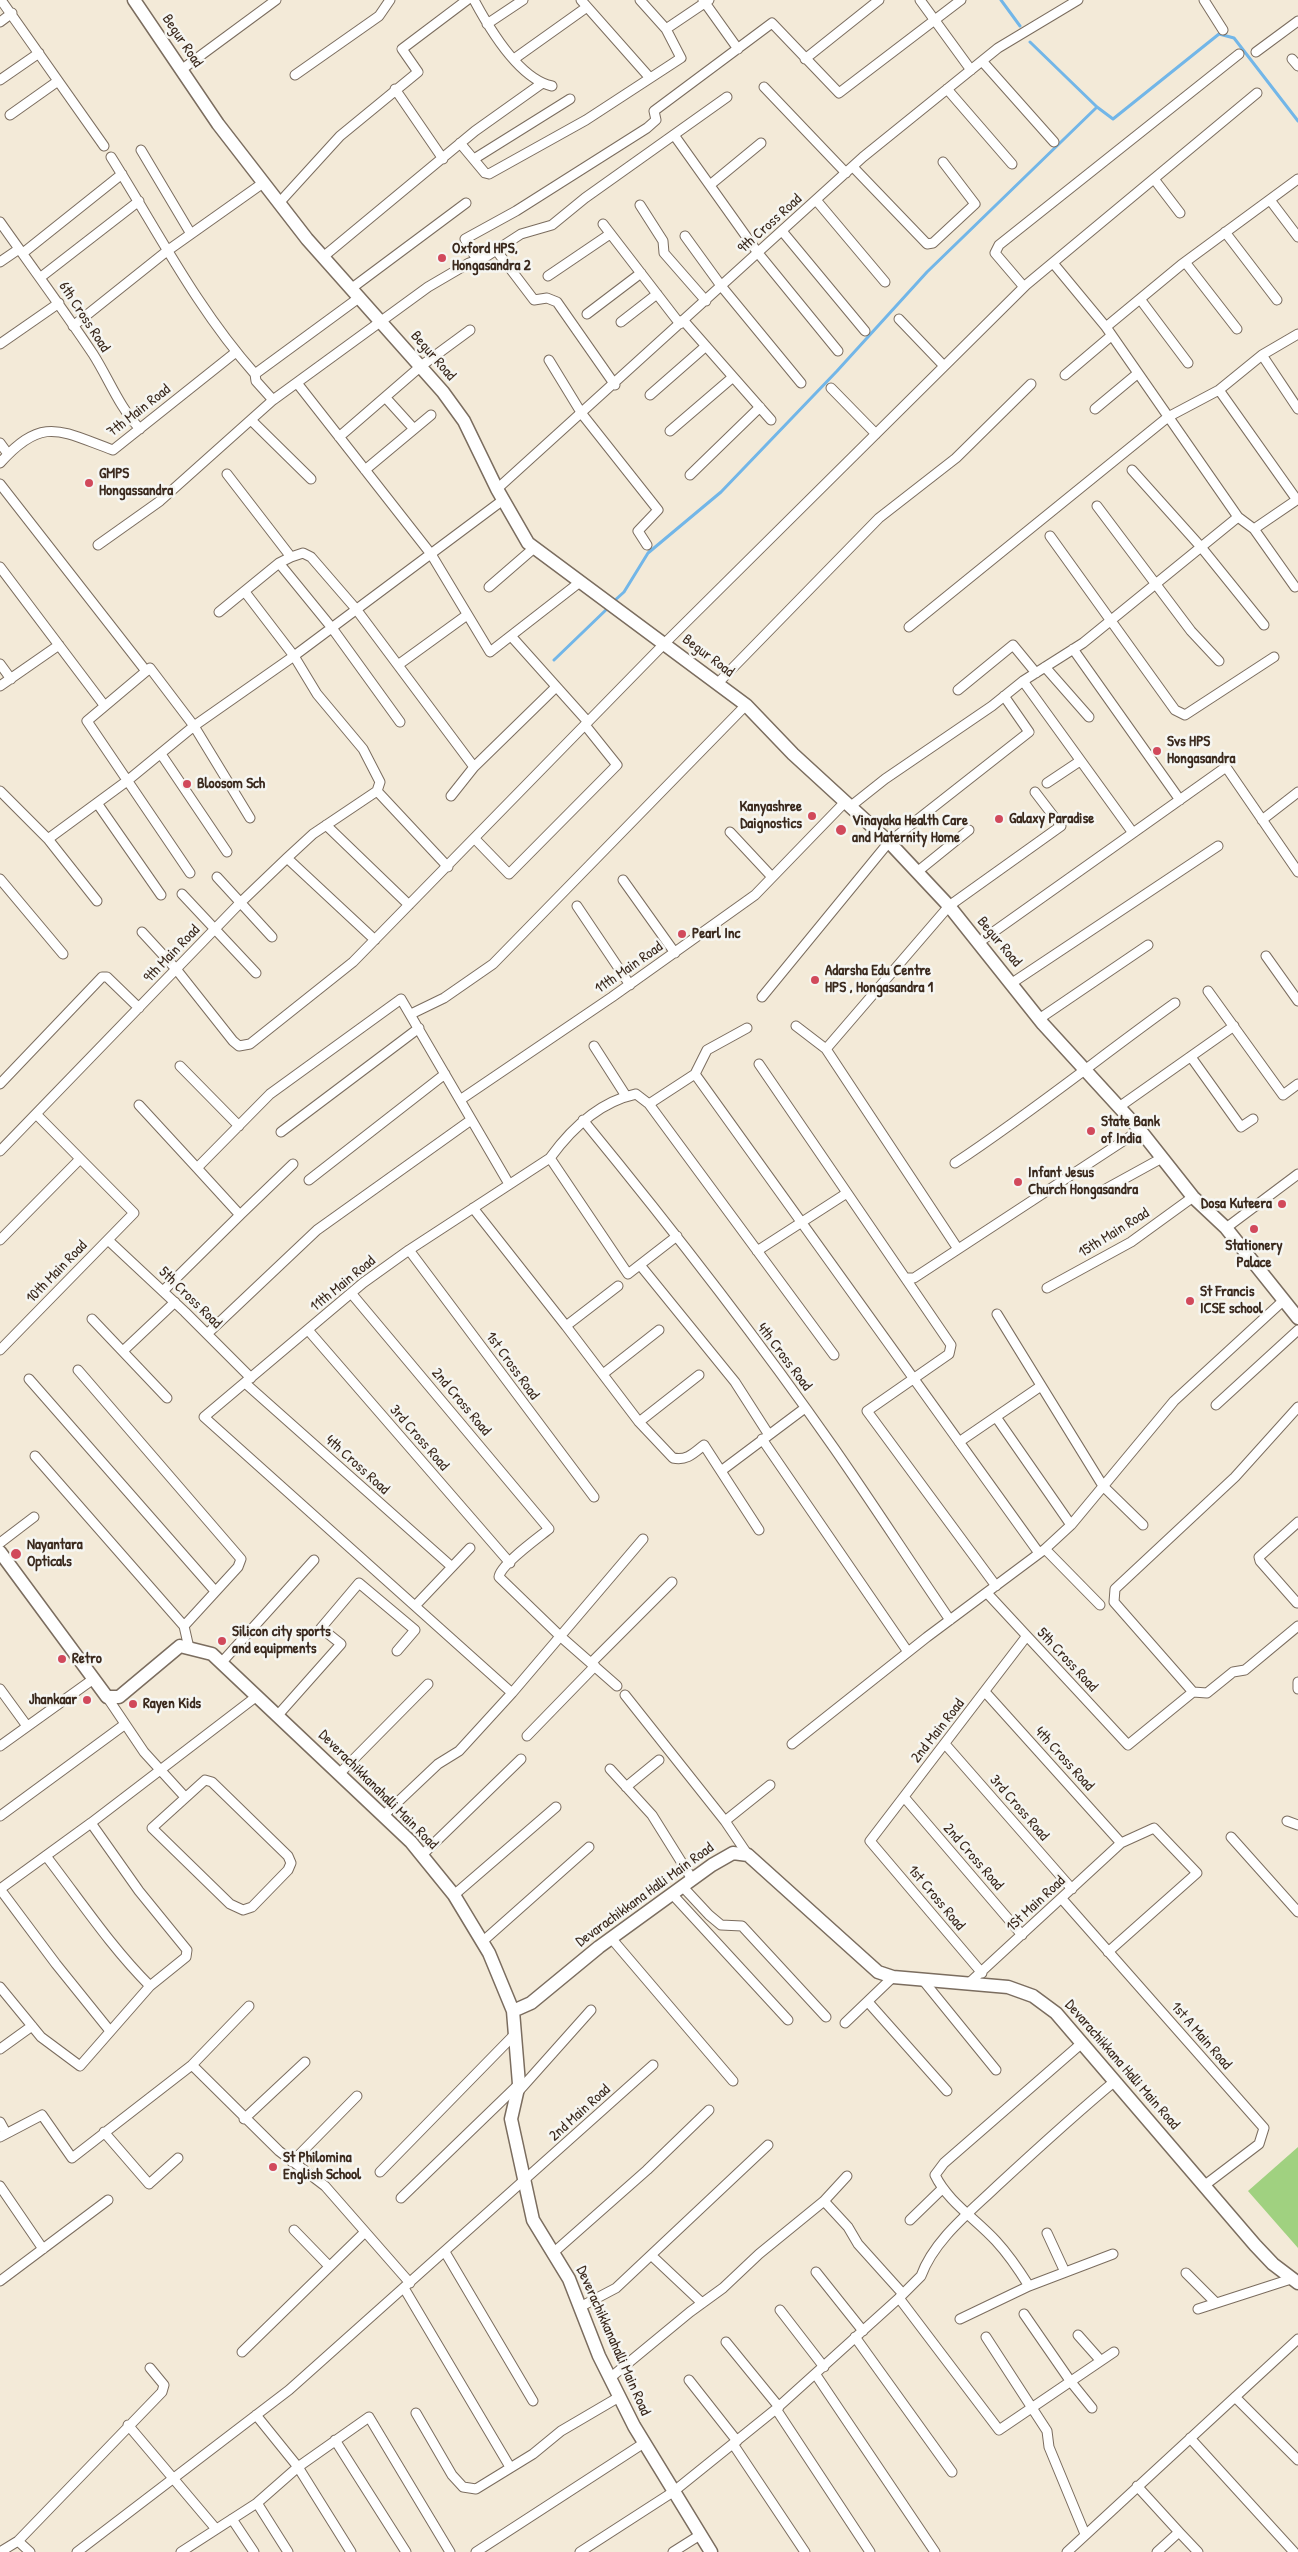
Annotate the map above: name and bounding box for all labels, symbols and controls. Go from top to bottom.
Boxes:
street label: Begur Road [158,11,206,71]
street label: 9th Cross Road [734,191,806,257]
place label: Oxford HPS, Hongasandra 2 [452,240,531,275]
marker: Oxford HPS, Hongasandra 2 [436,252,448,264]
street label: 6th Cross Road [55,278,113,356]
street label: Begur Road [407,327,459,385]
street label: 7th Main Road [104,381,174,441]
place label: GMPS Hongassandra [99,465,173,500]
marker: GMPS Hongassandra [83,477,95,489]
street label: Begur Road [679,631,737,681]
place label: Svs HPS Hongasandra [1167,733,1235,768]
marker: Svs HPS Hongasandra [1151,745,1163,757]
place label: Bloosom Sch [197,775,265,793]
marker: Bloosom Sch [181,778,193,790]
place label: Kanyashree Daignostics [739,798,802,833]
marker: Kanyashree Daignostics [806,810,818,822]
place label: Galaxy Paradise [1009,810,1094,828]
place label: Vinayaka Health Care and Maternity Home [852,812,968,847]
marker: Galaxy Paradise [993,813,1005,825]
marker: Vinayaka Health Care and Maternity Home [834,823,848,837]
street label: Begur Road [973,913,1025,971]
street label: 9th Main Road [140,921,204,987]
place label: Pearl Inc [692,925,740,943]
marker: Pearl Inc [676,928,688,940]
street label: 11th Main Road [592,938,666,998]
place label: Adarsha Edu Centre HPS , Hongasandra 1 [825,962,933,997]
marker: Adarsha Edu Centre HPS , Hongasandra 1 [809,974,821,986]
place label: State Bank of India [1101,1113,1160,1148]
marker: State Bank of India [1085,1125,1097,1137]
place label: Infant Jesus Church Hongasandra [1028,1164,1138,1199]
marker: Infant Jesus Church Hongasandra [1012,1176,1024,1188]
place label: Dosa Kuteera [1201,1195,1272,1213]
marker: Dosa Kuteera [1276,1198,1288,1210]
street label: 15th Main Road [1075,1204,1153,1262]
marker: Stationery Palace [1248,1223,1260,1235]
street label: 10th Main Road [23,1237,91,1307]
place label: Stationery Palace [1225,1237,1283,1272]
street label: 11th Main Road [307,1252,379,1316]
street label: 5th Cross Road [155,1263,225,1333]
place label: St Francis ICSE school [1200,1283,1263,1318]
marker: St Francis ICSE school [1184,1295,1196,1307]
street label: 4th Cross Road [753,1320,815,1394]
street label: 1st Cross Road [481,1329,543,1403]
street label: 2nd Cross Road [428,1365,494,1439]
street label: 3rd Cross Road [385,1401,453,1475]
street label: 4th Cross Road [321,1431,393,1499]
place label: Nayantara Opticals [27,1536,83,1571]
marker: Nayantara Opticals [9,1547,23,1561]
place label: Silicon city sports and equipments [232,1623,331,1658]
street label: 5th Cross Road [1033,1624,1101,1696]
marker: Silicon city sports and equipments [216,1635,228,1647]
place label: Retro [72,1650,102,1668]
marker: Retro [56,1653,68,1665]
place label: Jhankaar [29,1691,77,1709]
marker: Jhankaar [81,1694,93,1706]
place label: Rayen Kids [143,1695,201,1713]
street label: 2nd Main Road [907,1695,969,1767]
marker: Rayen Kids [127,1698,139,1710]
street label: 4th Cross Road [1030,1723,1098,1795]
street label: Deverachikkanahalli Main Road [314,1726,442,1854]
street label: 3rd Cross Road [985,1771,1053,1845]
street label: 2nd Cross Road [939,1820,1007,1894]
street label: Devarachikkana Halli Main Road [573,1839,717,1951]
street label: 1st Cross Road [904,1862,968,1934]
street label: 1St Main Road [1003,1872,1069,1936]
street label: Devarachikkana Halli Main Road [1061,1997,1183,2133]
street label: 1st A Main Road [1167,1999,1235,2073]
street label: 2nd Main Road [546,2081,614,2145]
place label: St Philomina English School [283,2149,361,2184]
marker: St Philomina English School [267,2161,279,2173]
street label: Deverachikkanahalli Main Road [572,2264,654,2418]

